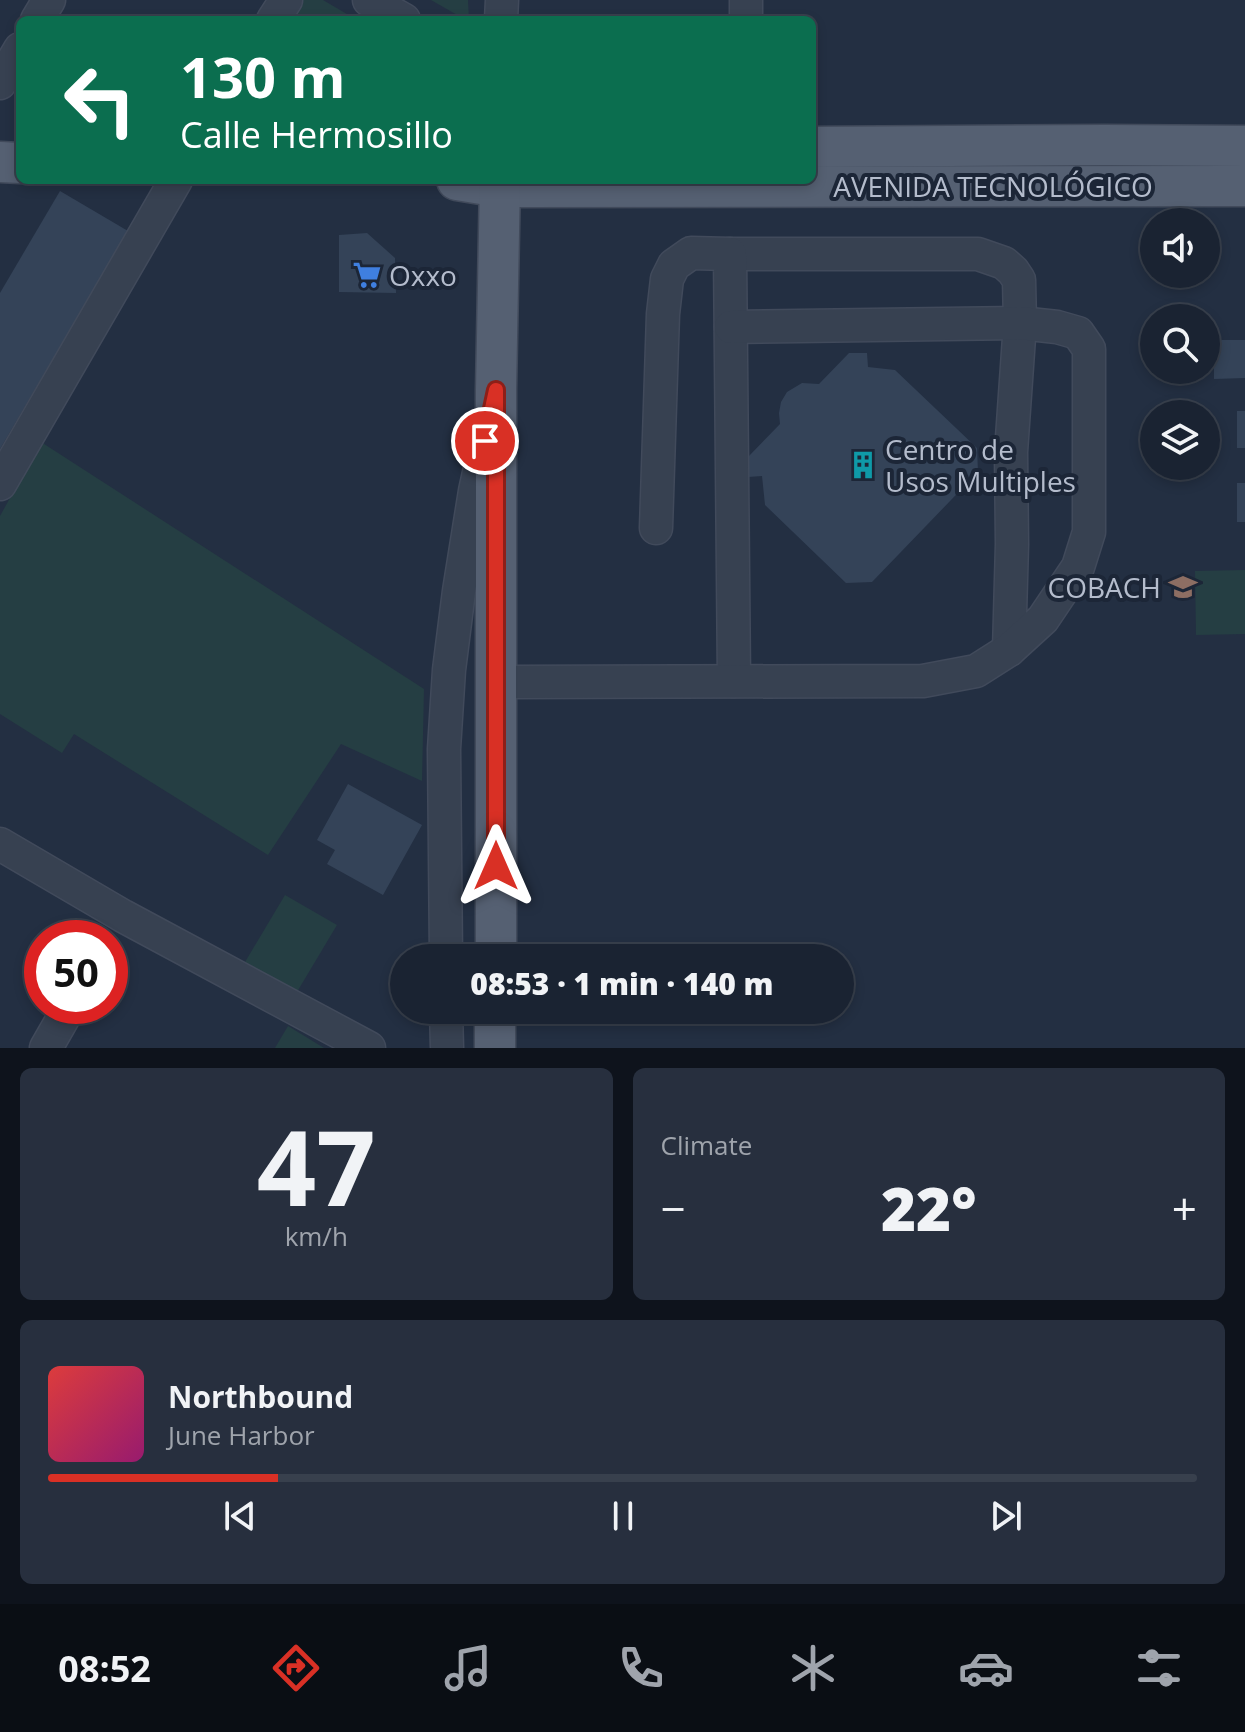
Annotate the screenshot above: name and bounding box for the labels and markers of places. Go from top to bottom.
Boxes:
place label: Oxxo [389,256,457,294]
supermarket icon: Oxxo [352,260,382,290]
pin [451,407,519,475]
place label: Centro de Usos Multiples [885,430,1076,500]
building icon: Centro de Usos Multiples [848,450,878,480]
place label: COBACH [1048,568,1161,606]
school or university icon: COBACH [1168,572,1198,602]

